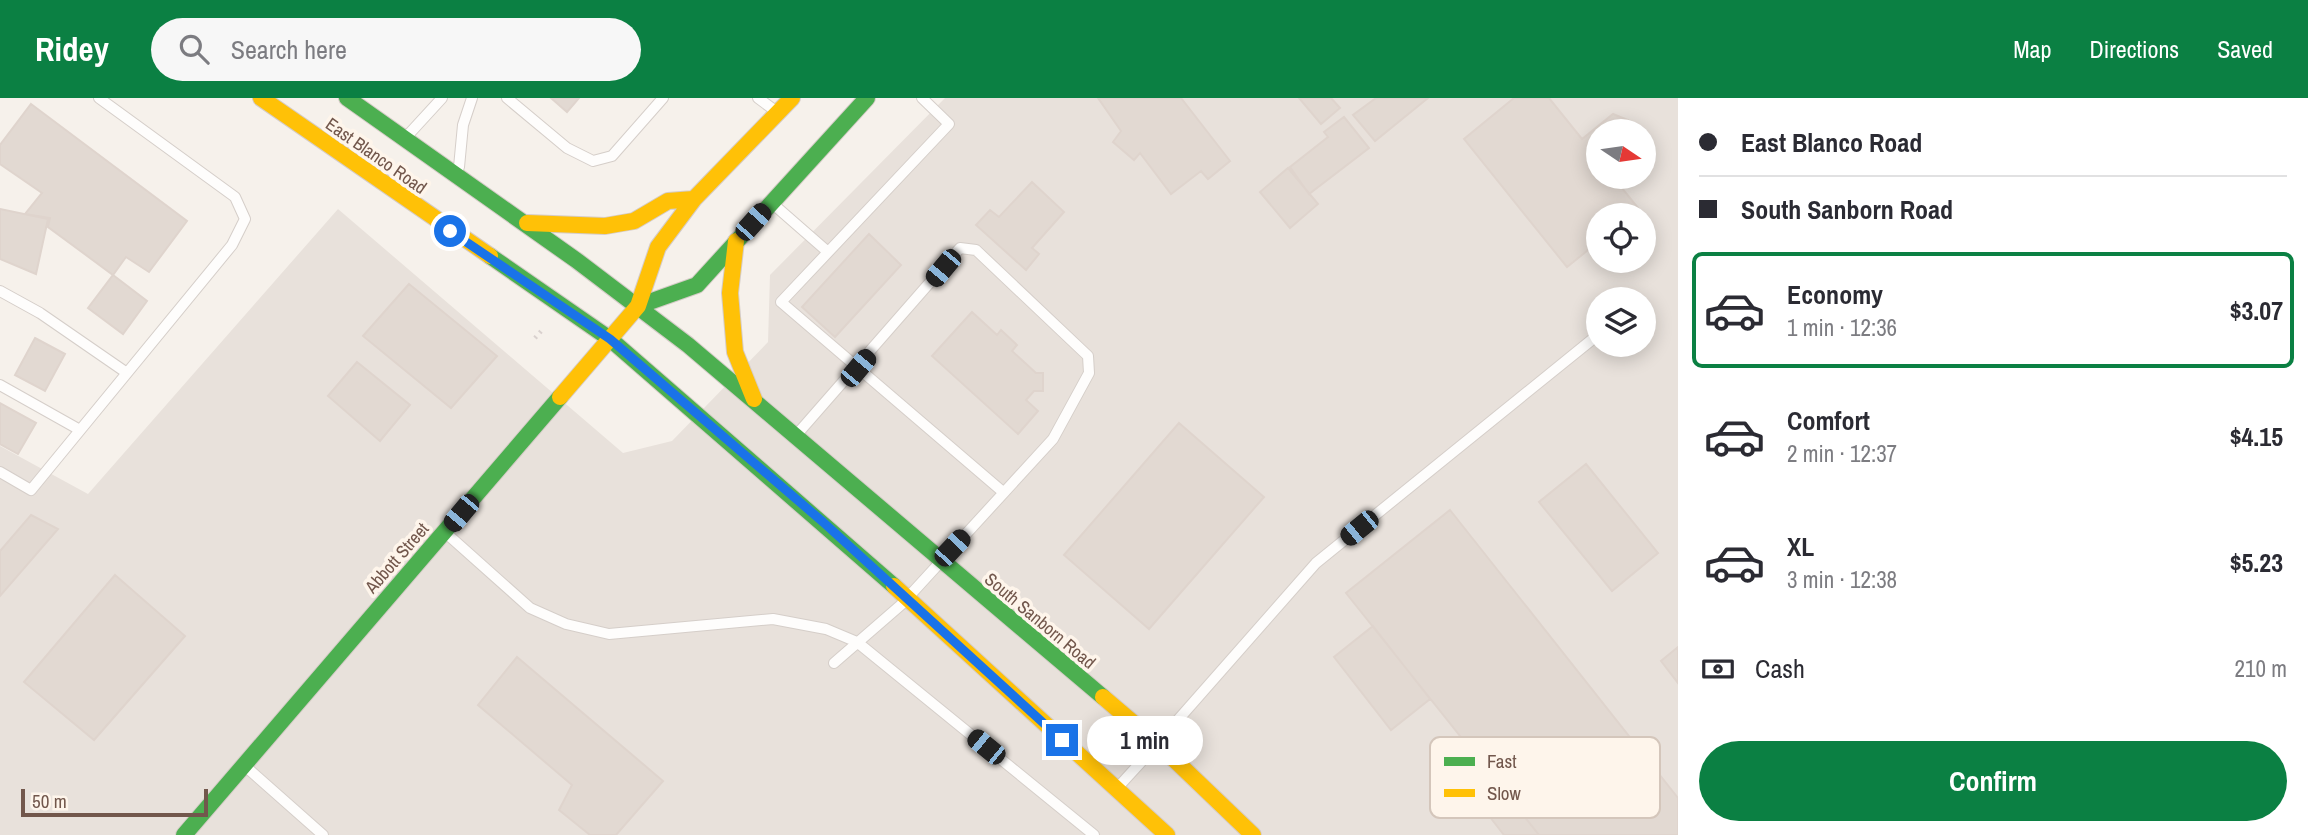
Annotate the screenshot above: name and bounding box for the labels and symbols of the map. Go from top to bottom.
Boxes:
street label: East Blanco Road [321,111,432,200]
north arrow [1586,119,1656,189]
car [732,199,775,245]
route start [434,215,466,247]
car [922,245,965,291]
car [837,345,880,391]
car [440,490,483,536]
car [1337,507,1382,549]
street label: Abbott Street [358,517,434,599]
car [930,525,975,571]
street label: South Sanborn Road [979,567,1101,675]
callout: 1 min [1086,716,1202,764]
route end [1046,724,1078,756]
car [964,726,1009,768]
legend [1430,737,1660,818]
text: Fast [1487,748,1517,774]
text: Slow [1487,780,1522,806]
scale bar [21,786,208,818]

